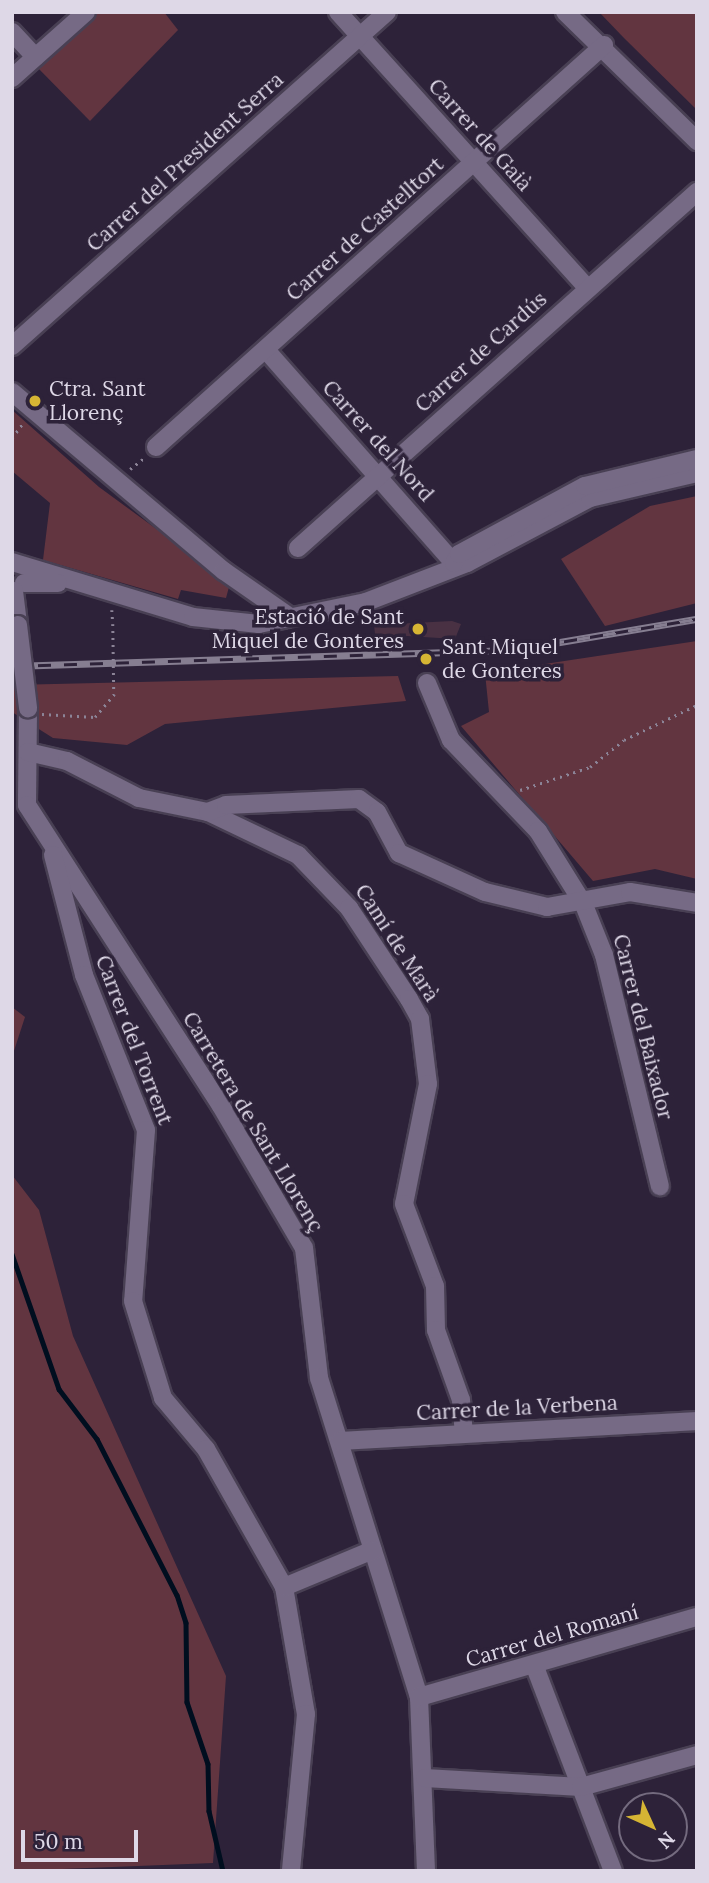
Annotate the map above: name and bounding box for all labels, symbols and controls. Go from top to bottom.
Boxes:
street label: Carrer del President Serra [82,67,288,257]
street label: Carrer de Gaià [423,74,537,196]
street label: Carrer de Castelltort [281,152,449,306]
street label: Carrer de Cardús [410,286,552,418]
street label: Carrer del Nord [317,375,439,507]
place label: Ctra. Sant Llorenç [49,376,146,426]
marker: Ctra. Sant Llorenç [27,393,43,409]
place label: Estació de Sant Miquel de Gonteres [212,604,404,654]
marker: Estació de Sant Miquel de Gonteres [410,621,426,637]
place label: Sant Miquel de Gonteres [442,634,562,684]
marker: Sant Miquel de Gonteres [416,649,436,669]
street label: Camí de Marà [350,879,444,1007]
street label: Carrer del Baixador [608,932,678,1122]
street label: Carrer del Torrent [90,952,178,1128]
street label: Carretera de Sant Llorenç [177,1007,329,1237]
street label: Carrer de la Verbena [416,1390,618,1426]
street label: Carrer del Romaní [463,1599,641,1673]
north arrow [618,1792,688,1862]
scale bar [24,1816,142,1860]
text: N [653,1827,680,1854]
text: 50 m [34,1828,83,1855]

